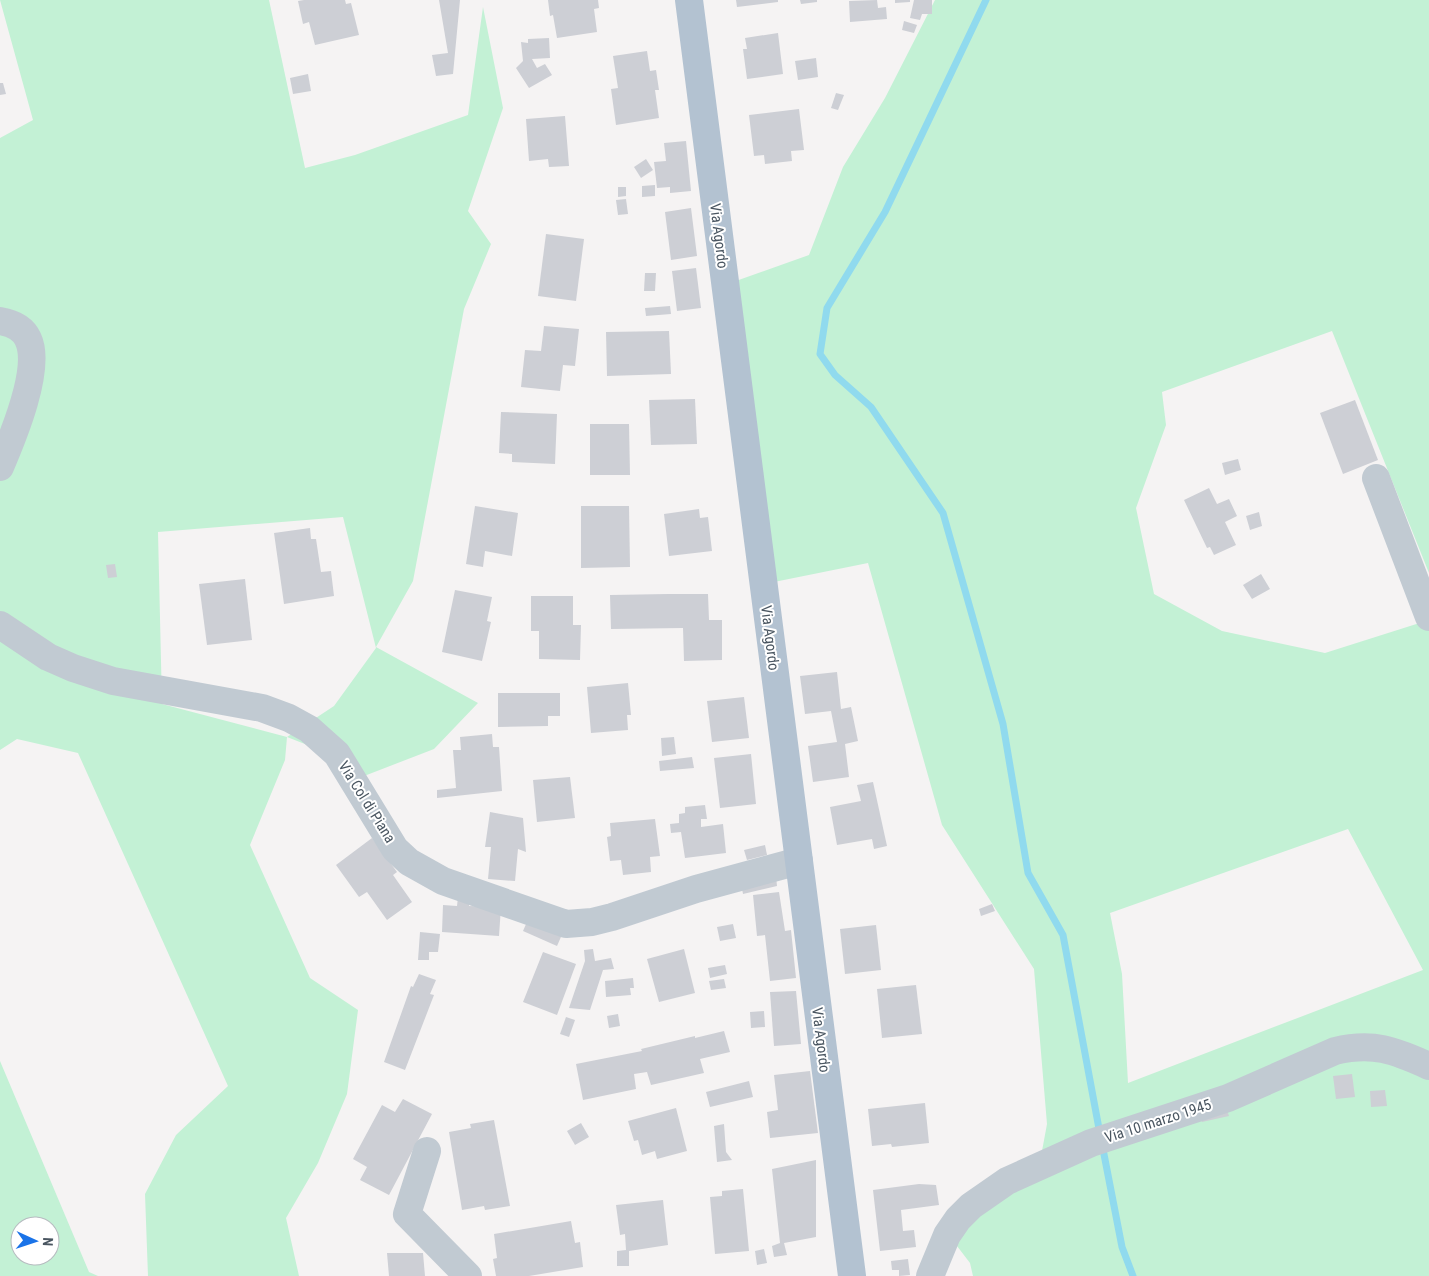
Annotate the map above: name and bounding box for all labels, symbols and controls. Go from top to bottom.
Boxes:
street label: Via Agordo [706,202,732,270]
street label: Via Agordo [757,604,783,672]
street label: Via Col di Piana [335,758,399,846]
street label: Via Agordo [808,1006,834,1074]
street label: Via 10 marzo 1945 [1103,1095,1213,1147]
north arrow [10,1216,60,1266]
text: N [40,1237,56,1246]

